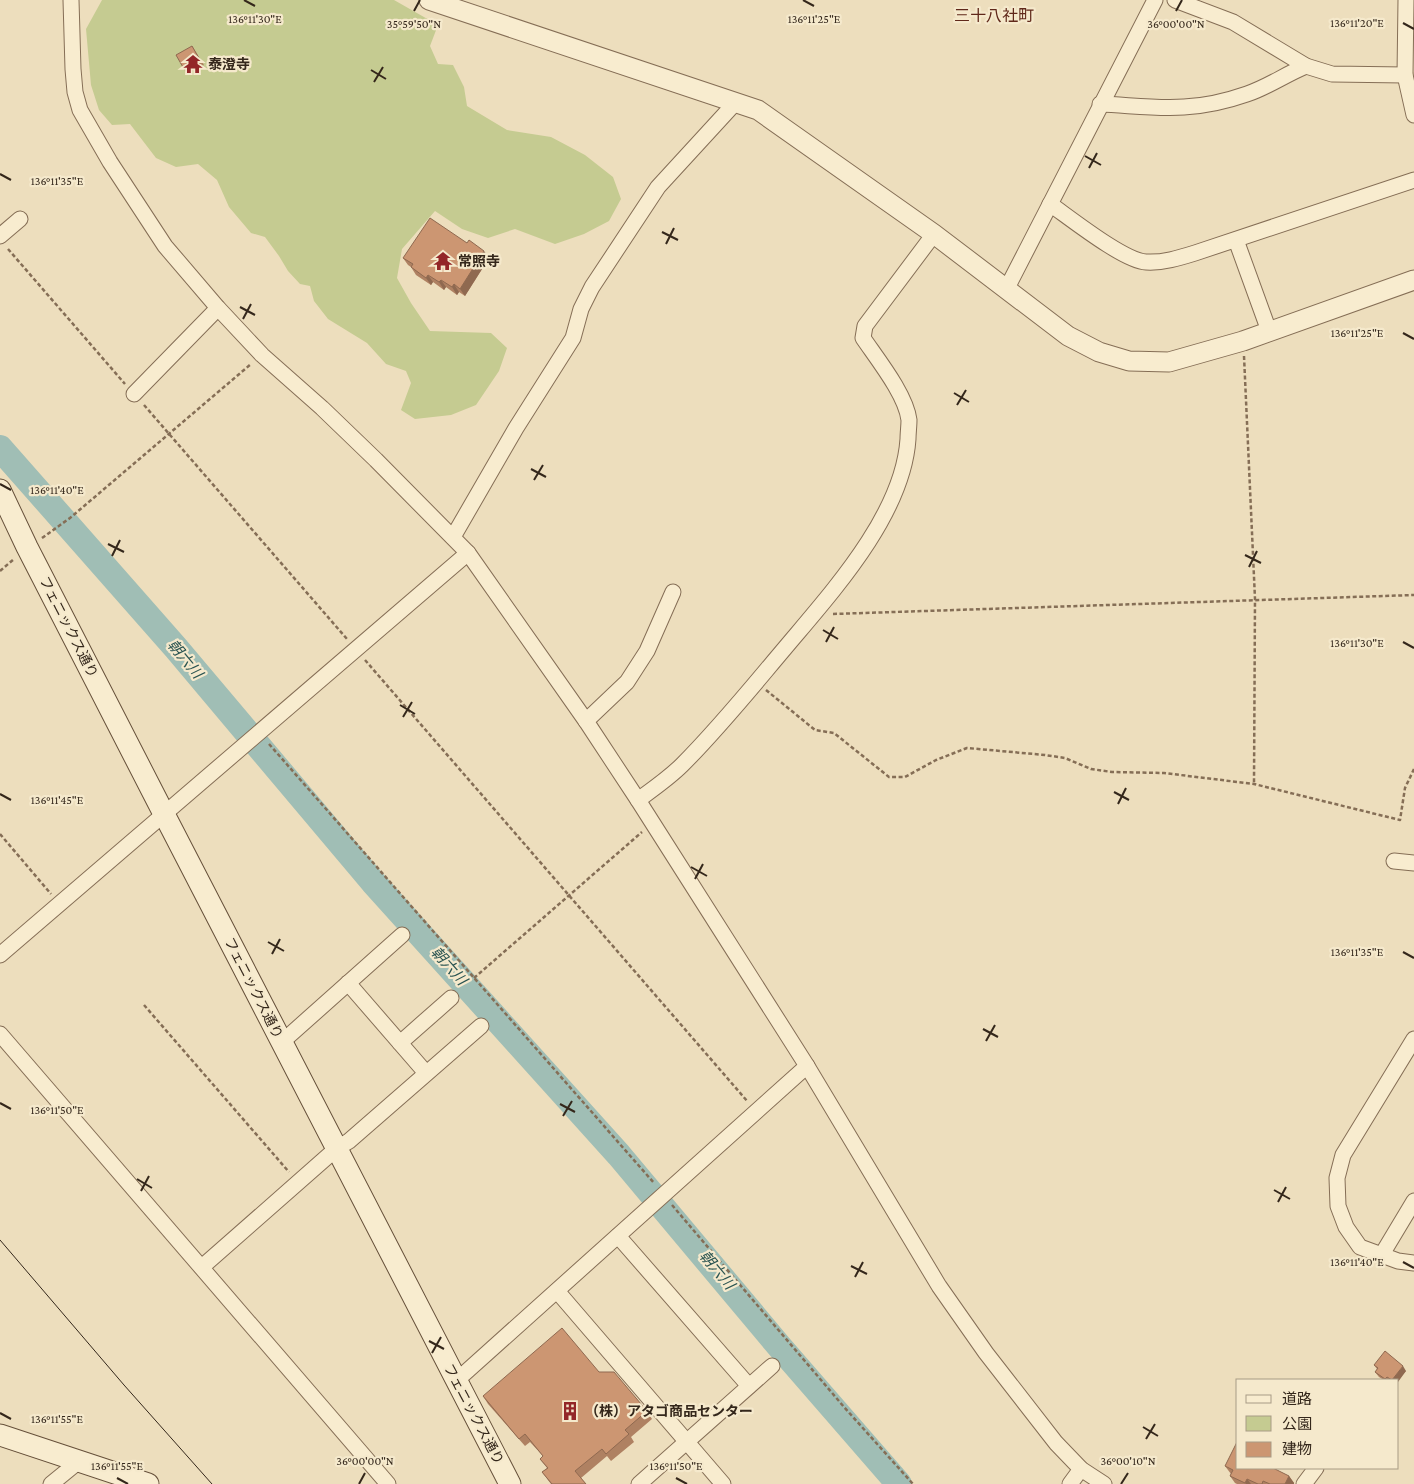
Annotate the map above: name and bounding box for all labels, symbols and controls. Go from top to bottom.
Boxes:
district label: 三十八社町 [954,7,1034,24]
text: 136°11'30"E [228,12,282,26]
text: 136°11'25"E [788,12,841,26]
text: 136°11'20"E [1330,16,1384,30]
text: 35°59'50"N [387,17,441,31]
text: 36°00'00"N [1147,17,1205,31]
temple icon: 泰澄寺 [182,53,204,75]
place label: 泰澄寺 [208,56,250,72]
text: 136°11'35"E [31,174,84,188]
temple icon: 常照寺 [432,250,454,272]
place label: 常照寺 [458,253,500,269]
text: 136°11'25"E [1331,326,1384,340]
text: 136°11'40"E [30,483,84,497]
street label: フェニックス通り [37,574,101,680]
text: 136°11'30"E [1330,636,1384,650]
water label: 朝六川 [164,637,207,683]
text: 136°11'45"E [31,793,84,807]
street label: フェニックス通り [222,935,286,1041]
water label: 朝六川 [428,944,471,990]
text: 136°11'35"E [1331,945,1384,959]
text: 136°11'50"E [30,1103,84,1117]
water label: 朝六川 [696,1248,739,1294]
text: 136°11'40"E [1330,1255,1384,1269]
street label: フェニックス通り [441,1361,507,1467]
legend [1236,1379,1399,1469]
text: 道路 [1282,1391,1312,1407]
building icon: （株）アタゴ商品センター [559,1400,581,1422]
place label: （株）アタゴ商品センター [585,1403,753,1419]
text: 136°11'55"E [31,1412,84,1426]
text: 公園 [1282,1416,1312,1432]
text: 建物 [1282,1441,1312,1457]
text: 36°00'00"N [336,1454,394,1468]
text: 36°00'10"N [1100,1454,1156,1468]
text: 136°11'55"E [91,1459,144,1473]
text: 136°11'50"E [649,1459,703,1473]

